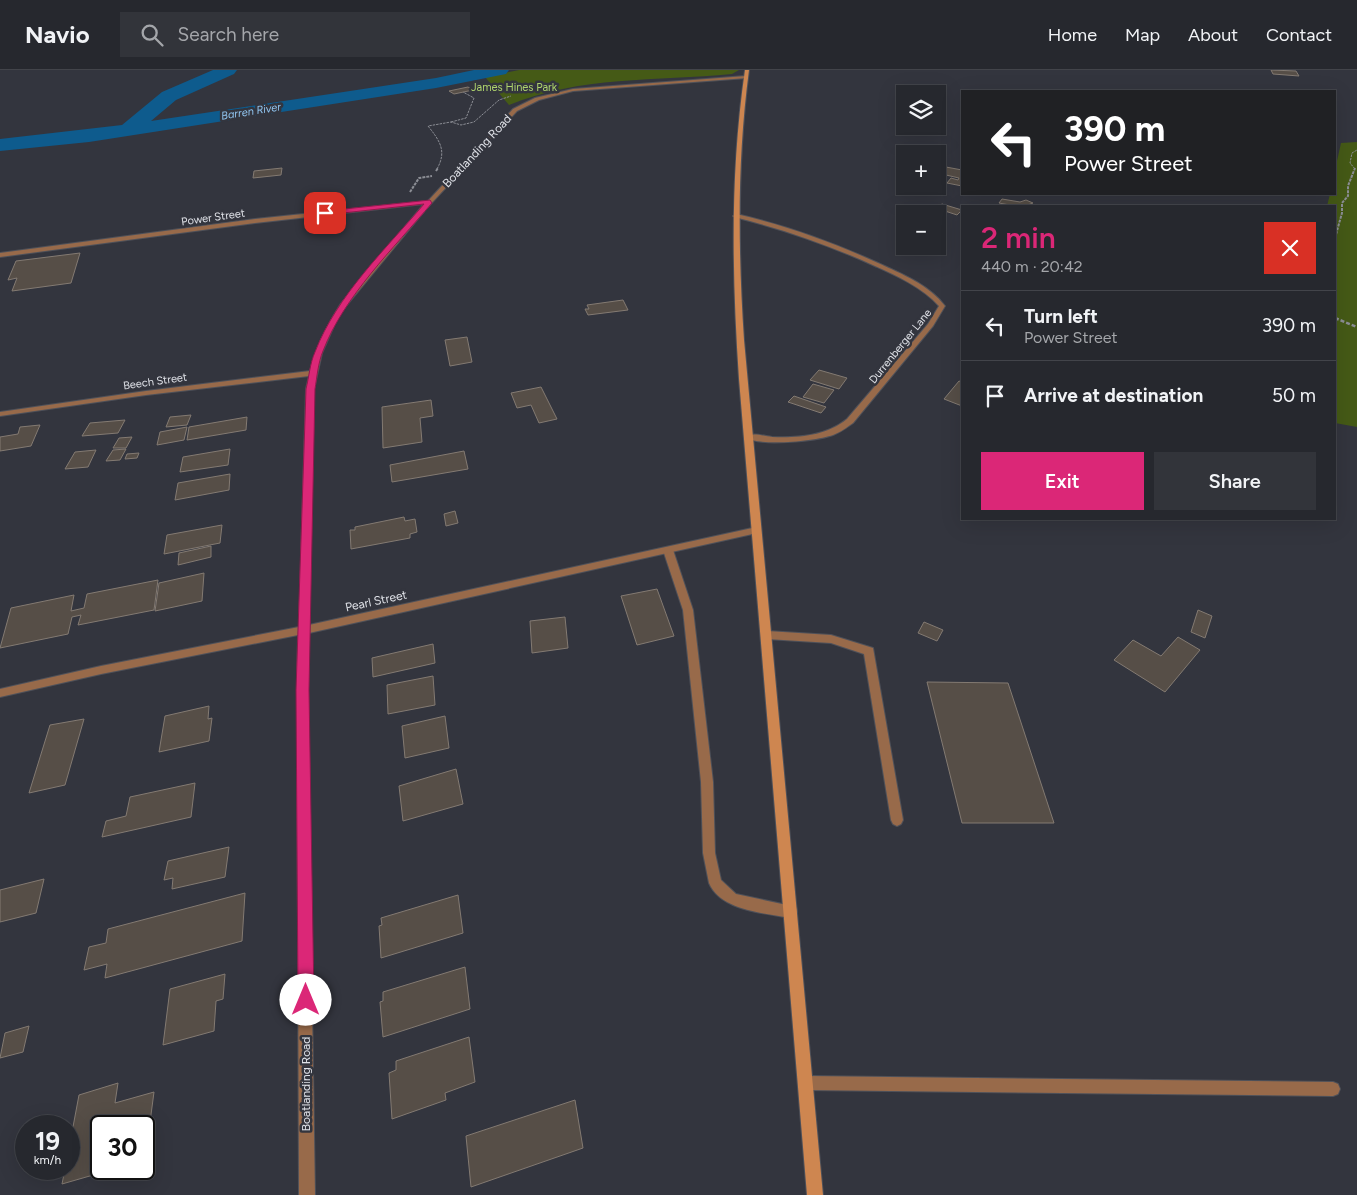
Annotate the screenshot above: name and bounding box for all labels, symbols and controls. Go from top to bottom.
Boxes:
search box [120,12,470,57]
text: Navio [25,20,90,49]
icon: search [138,21,166,49]
text: Search here [178,23,279,46]
text: Home [1048,24,1097,46]
text: Map [1125,24,1160,46]
text: About [1188,24,1238,46]
text: Contact [1266,24,1332,46]
park label: James Hines Park [471,81,558,94]
map controls [896,85,946,255]
button: layers [896,85,946,135]
water label: Barren River [220,100,283,123]
text: 390 m [1064,108,1165,150]
icon: left [981,110,1046,175]
street label: Boatlanding Road [440,112,514,190]
button: + [896,145,946,195]
text: Power Street [1064,150,1192,177]
pin [304,192,346,234]
icon: arrive [311,199,339,227]
button: − [896,205,946,255]
street label: Power Street [180,207,246,228]
text: 2 min [981,219,1056,256]
button: close [1264,222,1316,274]
text: 440 m · 20:42 [981,257,1083,276]
text: Turn left [1024,305,1098,328]
street label: Durrenberger Lane [866,307,934,386]
icon: left [981,312,1009,340]
text: 390 m [1262,314,1316,337]
text: Power Street [1024,328,1117,347]
street label: Beech Street [122,371,188,392]
icon: arrive [981,382,1009,410]
text: Arrive at destination [1024,384,1203,407]
text: 50 m [1272,384,1316,407]
button: Exit [981,452,1144,510]
button: Share [1154,452,1316,510]
street label: Pearl Street [344,588,409,614]
position arrow [279,973,331,1025]
street label: Boatlanding Road [299,1037,313,1131]
speed limit sign: 30 [90,1115,155,1180]
text: 19 [35,1126,60,1156]
text: km/h [34,1153,61,1167]

